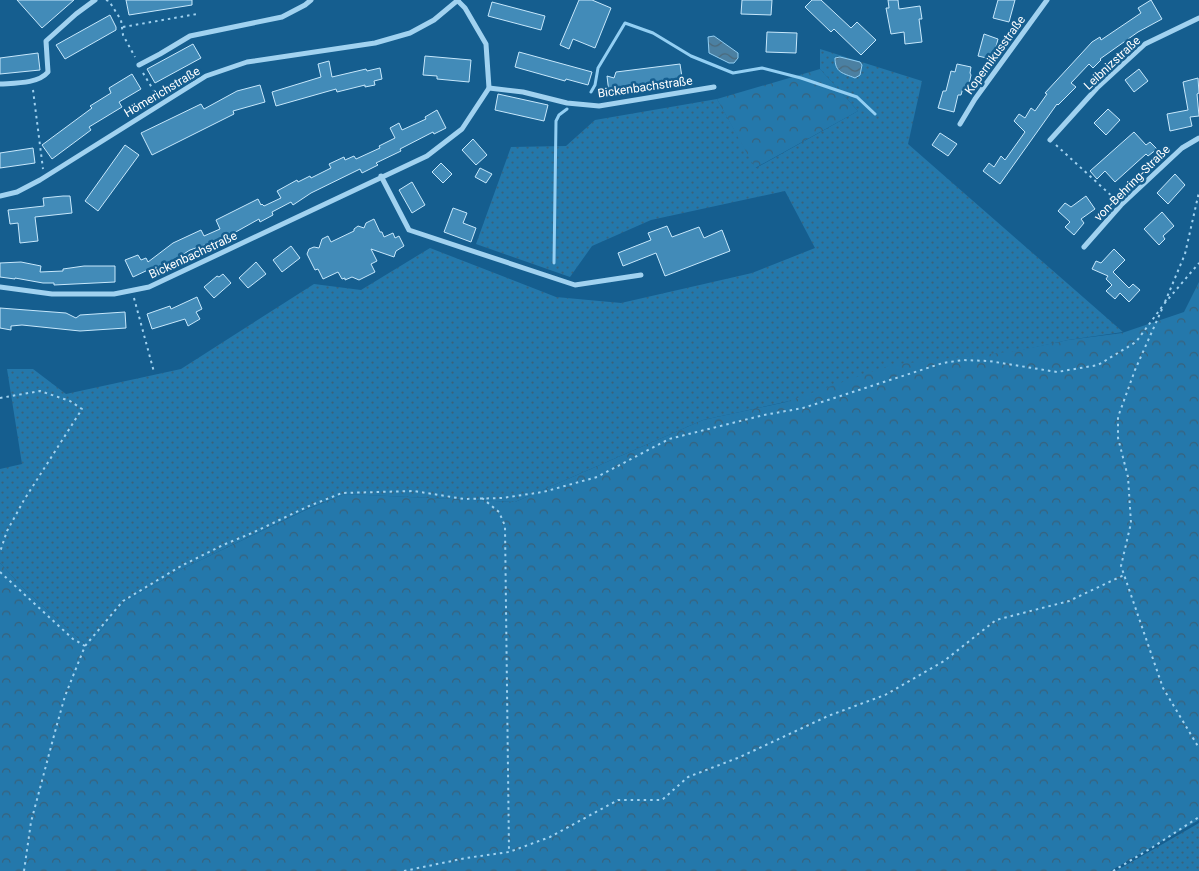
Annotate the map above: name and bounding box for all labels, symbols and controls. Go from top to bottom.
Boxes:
street label: Kopernikusstraße [962,13,1028,97]
street label: Leibnizstraße [1081,33,1143,93]
street label: Hömerichstraße [121,64,203,120]
street label: Bickenbachstraße [597,73,693,101]
street label: von-Behring-Straße [1091,142,1173,224]
street label: Bickenbachstraße [147,228,239,282]

